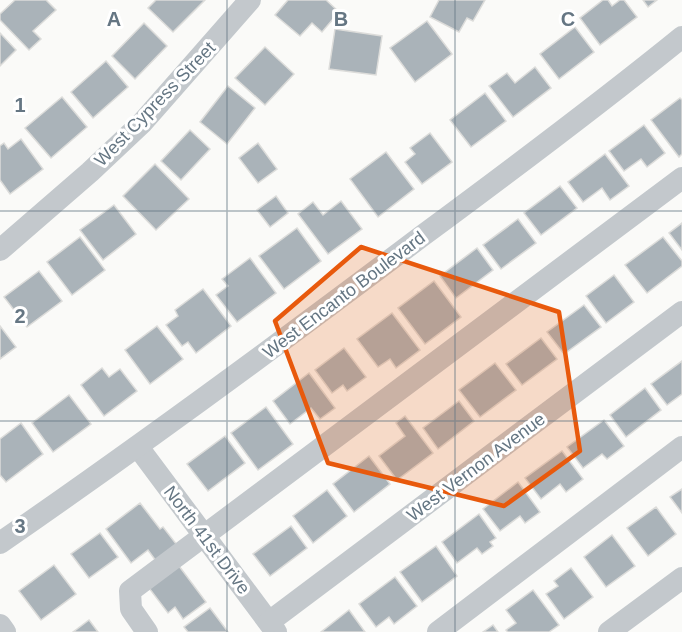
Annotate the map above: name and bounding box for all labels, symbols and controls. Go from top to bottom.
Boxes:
text: A [107,8,121,30]
text: B [334,8,348,30]
text: C [561,8,575,30]
street label: West Cypress Street [91,38,219,170]
text: 1 [14,94,26,116]
street label: West Encanto Boulevard [259,227,429,363]
text: 2 [14,305,26,327]
street label: West Vernon Avenue [403,409,549,525]
street label: North 41st Drive [160,482,254,598]
text: 3 [14,515,26,537]

